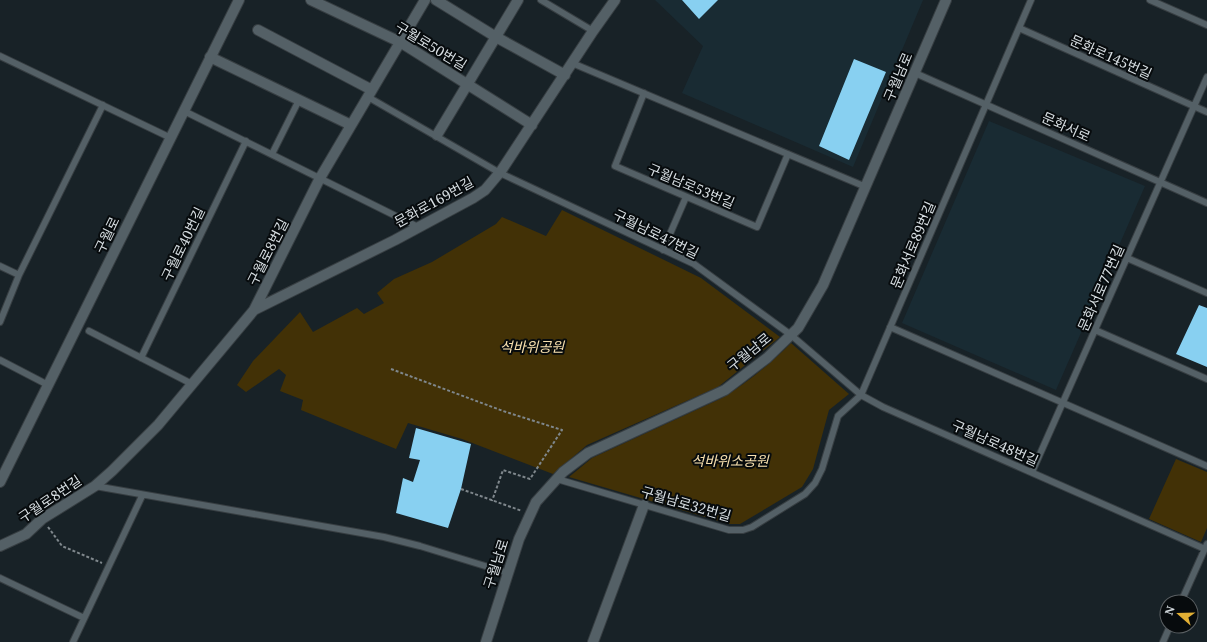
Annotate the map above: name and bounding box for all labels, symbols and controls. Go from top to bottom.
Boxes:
street label: 구월로50번길 [392,17,470,74]
street label: 문화로145번길 [1067,30,1155,83]
street label: 구월남로 [879,49,916,104]
street label: 문화서로 [1039,107,1094,146]
street label: 구월남로53번길 [645,159,738,212]
street label: 문화로169번길 [391,172,477,231]
street label: 문화서로89번길 [886,198,939,291]
street label: 구월로40번길 [156,204,209,284]
street label: 구월남로47번길 [610,205,702,262]
street label: 구월로 [90,213,124,256]
street label: 구월로8번길 [243,215,292,288]
street label: 문화서로77번길 [1073,241,1128,334]
street label: 구월남로 [723,328,775,375]
park label: 석바위공원 [500,337,565,356]
street label: 구월남로48번길 [949,415,1042,470]
park label: 석바위소공원 [691,451,770,470]
street label: 구월로8번길 [14,471,85,527]
street label: 구월남로32번길 [639,482,733,525]
street label: 구월남로 [479,536,513,591]
north arrow [1159,594,1199,634]
text: N [1161,603,1178,617]

